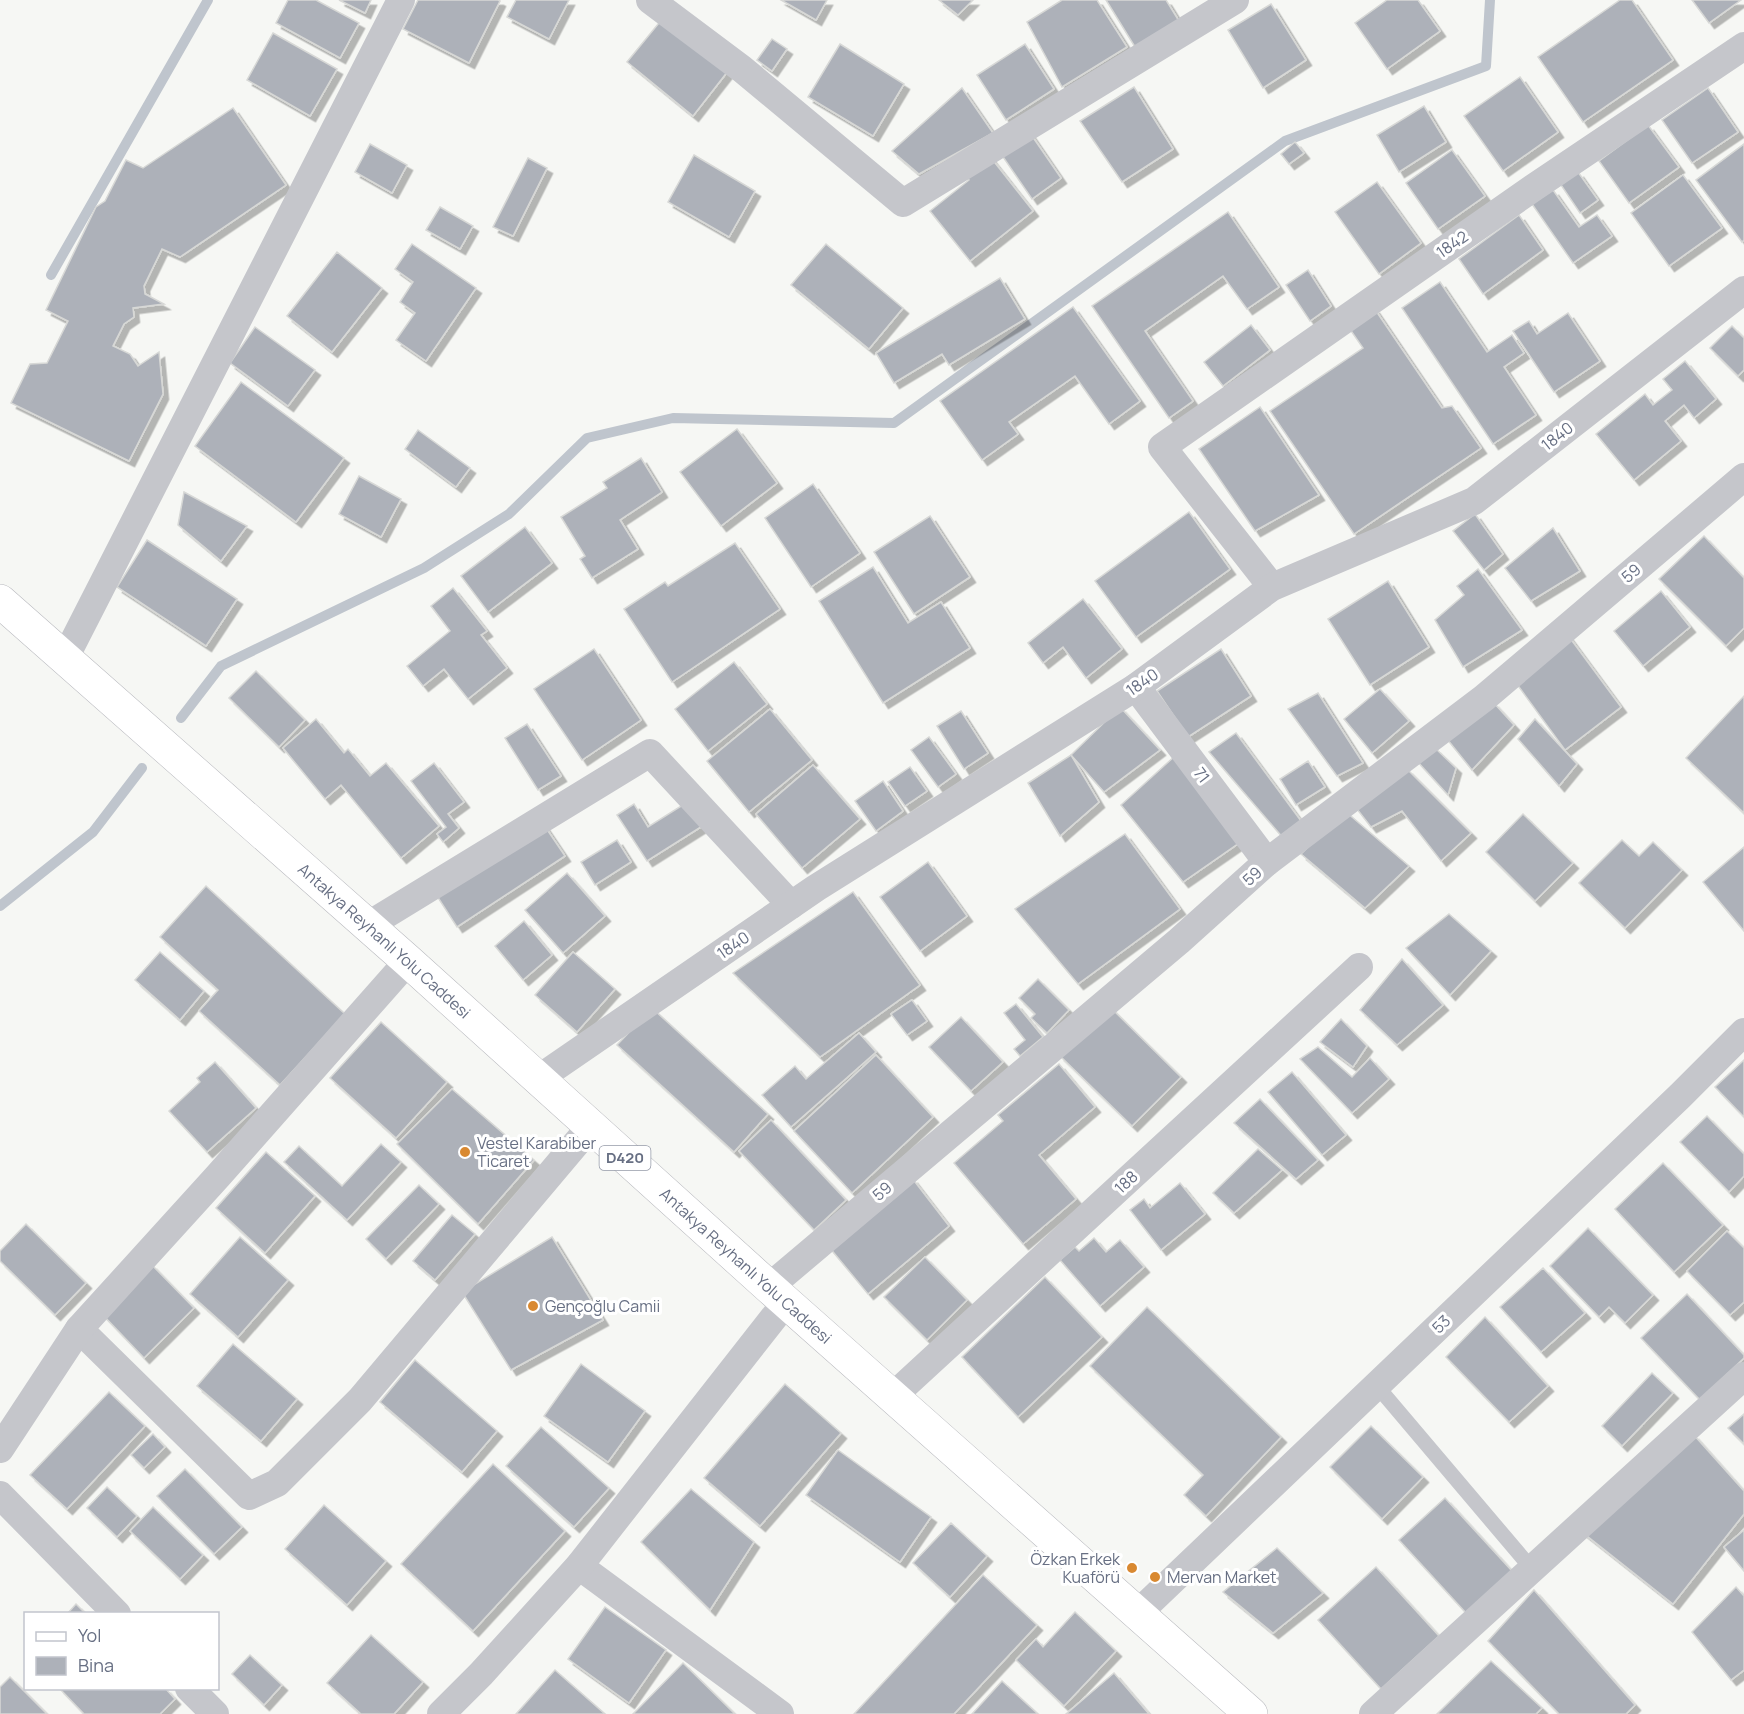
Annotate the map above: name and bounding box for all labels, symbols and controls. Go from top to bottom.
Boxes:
street label: 1842 [1432,225,1472,263]
street label: 1840 [1537,417,1577,455]
street label: 59 [1617,558,1645,588]
street label: 1840 [1121,663,1163,701]
street label: 71 [1189,763,1215,787]
street label: Antakya Reyhanlı Yolu Caddesi [293,858,475,1023]
street label: 59 [1238,861,1266,891]
street label: 1840 [712,926,754,964]
place label: Vestel Karabiber Ticaret [477,1132,597,1172]
marker: Vestel Karabiber Ticaret [458,1145,472,1159]
road number: D420 [600,1146,650,1170]
street label: 188 [1109,1165,1143,1199]
street label: 59 [868,1176,896,1206]
street label: Antakya Reyhanlı Yolu Caddesi [655,1183,836,1349]
place label: Gençoğlu Camii [545,1295,660,1317]
marker: Gençoğlu Camii [526,1299,540,1313]
street label: 53 [1427,1310,1455,1338]
place label: Özkan Erkek Kuaförü [1030,1548,1121,1588]
marker: Özkan Erkek Kuaförü [1125,1561,1139,1575]
place label: Mervan Market [1167,1566,1276,1588]
marker: Mervan Market [1148,1570,1162,1584]
legend [24,1612,219,1690]
text: Yol [78,1623,101,1647]
text: Bina [78,1653,114,1677]

